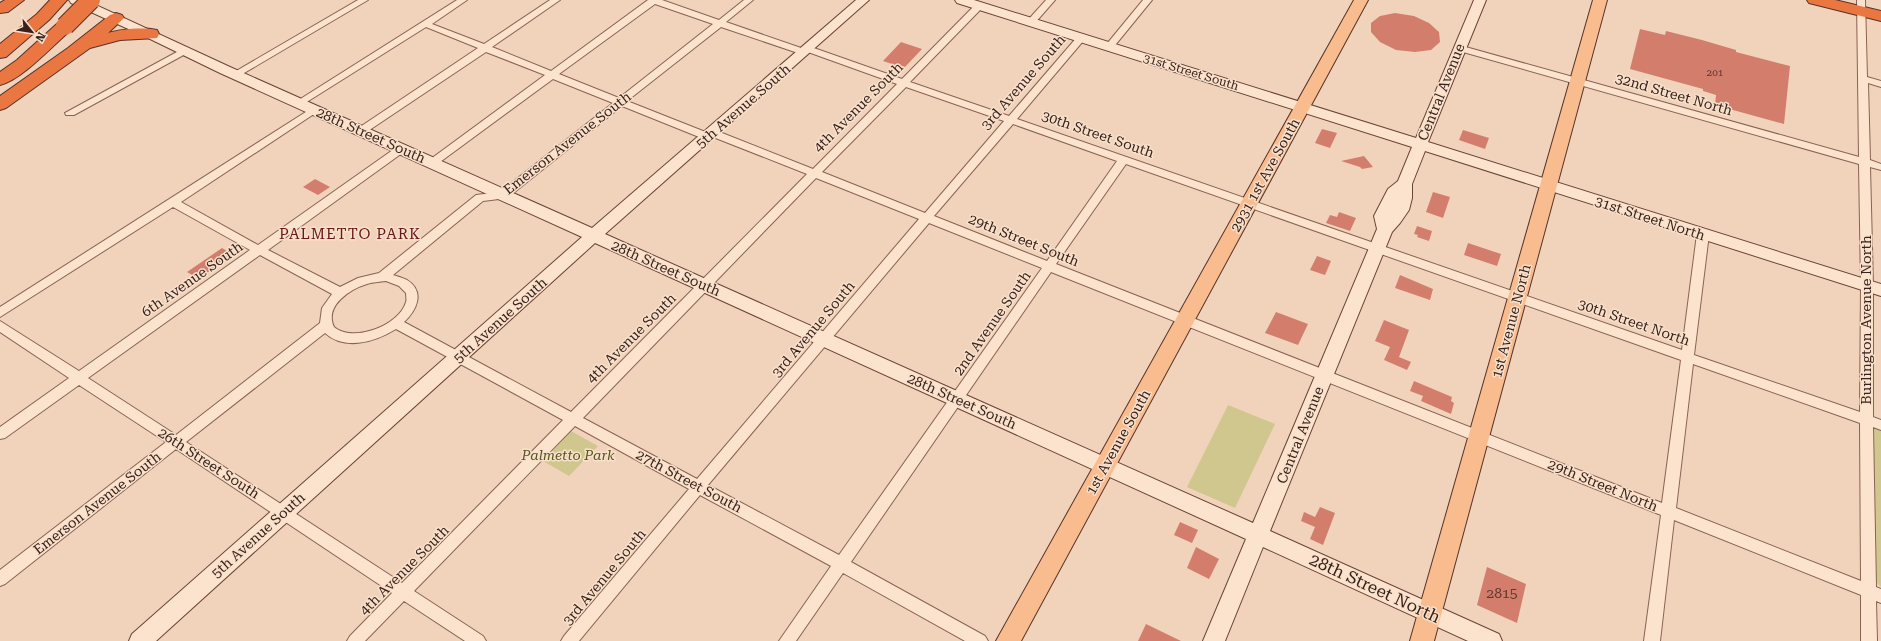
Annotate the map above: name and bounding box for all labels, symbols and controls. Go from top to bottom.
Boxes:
north arrow [12,12,52,52]
text: N [32,30,48,44]
street label: 3rd Avenue South [978,31,1068,133]
street label: Central Avenue [1414,41,1468,143]
street label: 31st Street South [1142,51,1241,93]
street label: 4th Avenue South [810,59,906,155]
street label: 5th Avenue South [692,61,794,151]
house number: 201 [1707,67,1724,78]
street label: 32nd Street North [1614,70,1734,118]
street label: Emerson Avenue South [500,88,634,198]
street label: 28th Street South [314,104,428,166]
street label: 30th Street South [1040,107,1156,161]
street label: 2931 1st Ave South [1227,116,1303,234]
street label: 31st Street North [1593,193,1707,243]
street label: 29th Street South [966,211,1082,269]
district label: PALMETTO PARK [279,225,421,243]
street label: Burlington Avenue North [1858,235,1874,405]
street label: 28th Street South [609,237,723,299]
street label: 6th Avenue South [138,238,246,320]
street label: 1st Avenue North [1488,262,1534,380]
street label: 2nd Avenue South [950,268,1034,378]
street label: 5th Avenue South [450,274,550,366]
street label: 3rd Avenue South [768,278,858,380]
street label: 4th Avenue South [583,290,679,386]
street label: 30th Street North [1576,295,1692,349]
street label: 28th Street South [905,370,1019,432]
street label: Central Avenue [1273,384,1327,486]
street label: 1st Avenue South [1083,387,1153,497]
street label: 26th Street South [155,424,263,502]
street label: 27th Street South [633,446,745,516]
park label: Palmetto Park [520,447,615,463]
street label: Emerson Avenue South [30,448,164,558]
street label: 29th Street North [1546,456,1660,514]
street label: 5th Avenue South [208,489,308,581]
street label: 4th Avenue South [356,522,452,618]
street label: 3rd Avenue South [559,526,649,628]
street label: 28th Street North [1306,549,1444,627]
house number: 2815 [1486,585,1518,601]

